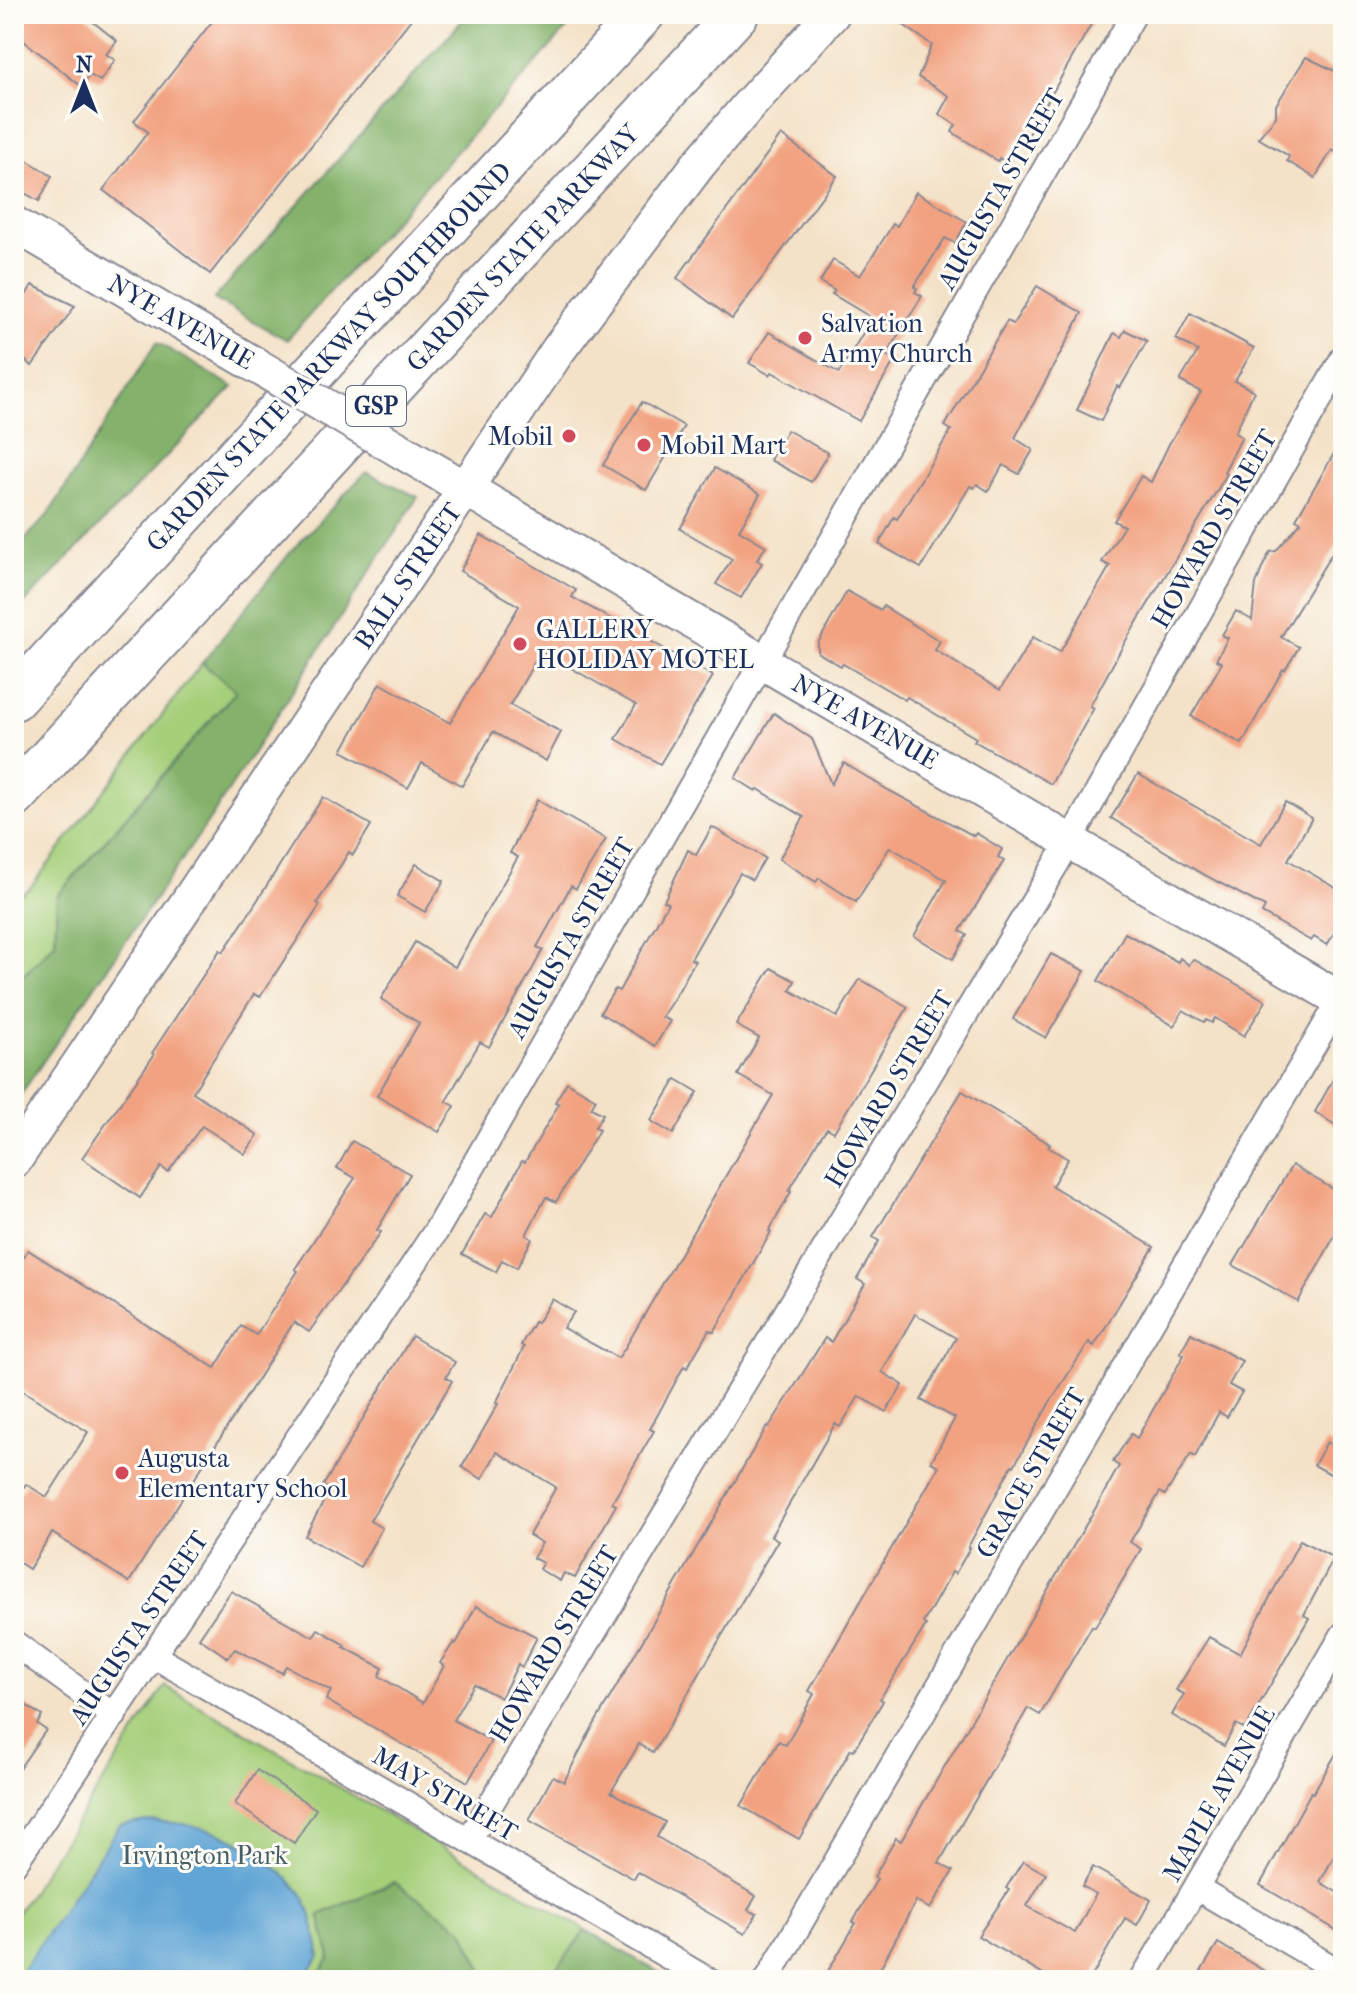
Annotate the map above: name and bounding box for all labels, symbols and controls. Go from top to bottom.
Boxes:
north arrow [44,44,124,124]
text: N [76,52,93,78]
street label: AUGUSTA STREET [930,83,1071,296]
street label: GARDEN STATE PARKWAY [400,117,647,378]
street label: GARDEN STATE PARKWAY SOUTHBOUND [140,156,518,558]
street label: NYE AVENUE [102,268,260,376]
place label: Salvation Army Church [820,308,973,369]
marker: Salvation Army Church [796,329,814,347]
road number: GSP [346,386,406,426]
place label: Mobil [488,421,553,452]
street label: HOWARD STREET [1145,424,1284,634]
marker: Mobil [560,427,578,445]
place label: Mobil Mart [660,430,787,461]
marker: Mobil Mart [635,436,653,454]
street label: BALL STREET [348,497,469,655]
place label: GALLERY HOLIDAY MOTEL [536,614,754,675]
marker: GALLERY HOLIDAY MOTEL [511,635,529,653]
street label: NYE AVENUE [786,668,944,776]
street label: AUGUSTA STREET [500,832,641,1045]
street label: HOWARD STREET [818,984,960,1193]
street label: GRACE STREET [970,1382,1093,1564]
place label: Augusta Elementary School [137,1443,347,1504]
marker: Augusta Elementary School [113,1464,131,1482]
street label: AUGUSTA STREET [62,1525,215,1731]
street label: HOWARD STREET [483,1539,625,1748]
street label: MAPLE AVENUE [1156,1701,1282,1887]
street label: MAY STREET [367,1740,523,1848]
park label: Irvington Park [122,1840,289,1871]

